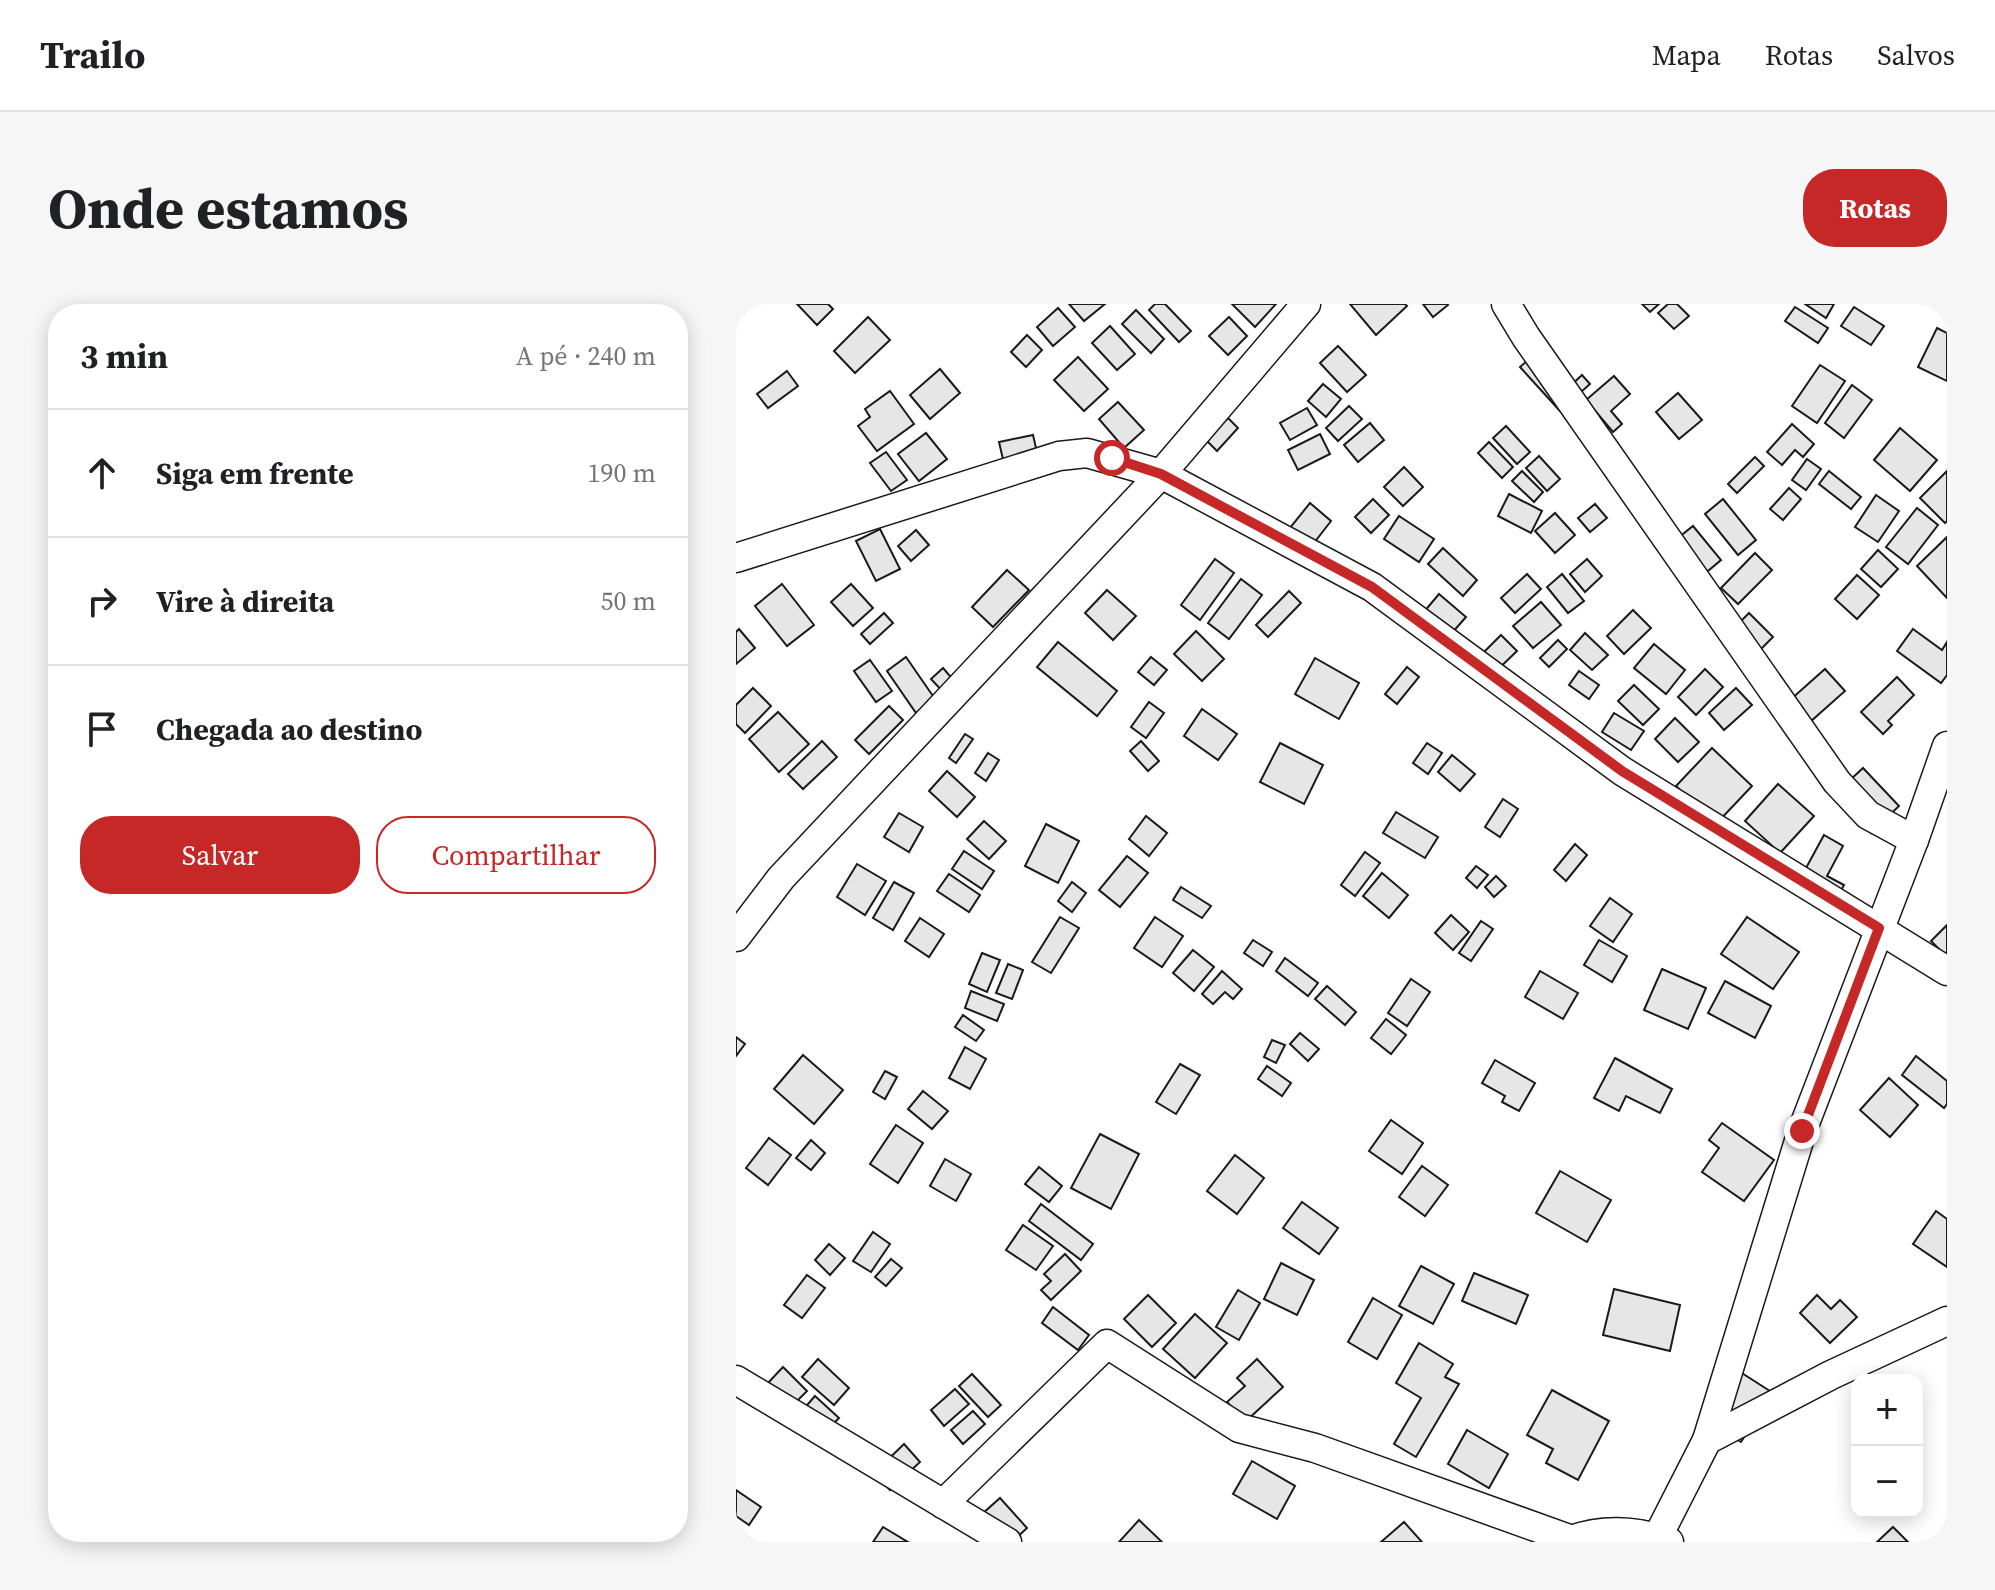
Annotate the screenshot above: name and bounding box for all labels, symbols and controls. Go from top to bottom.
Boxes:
text: Trailo [40,29,145,81]
text: Mapa [1652,36,1721,74]
text: Rotas [1765,36,1833,74]
text: Salvos [1877,36,1955,74]
button: Rotas [1803,169,1947,247]
text: Onde estamos [48,170,409,247]
text: 3 min [80,333,168,379]
text: A pé · 240 m [516,338,656,374]
route start [1094,440,1130,476]
icon: ahead [80,451,124,495]
text: Siga em frente [156,453,354,494]
text: 190 m [588,455,656,491]
icon: right [80,579,124,623]
text: Vire à direita [156,581,335,622]
text: 50 m [601,583,656,619]
icon: arrive [80,707,124,751]
text: Chegada ao destino [156,709,422,750]
button: Salvar [80,816,360,894]
button: Compartilhar [376,816,656,894]
route end [1784,1113,1820,1149]
map controls [1851,1374,1923,1518]
button: + [1851,1374,1923,1446]
button: − [1851,1446,1923,1518]

